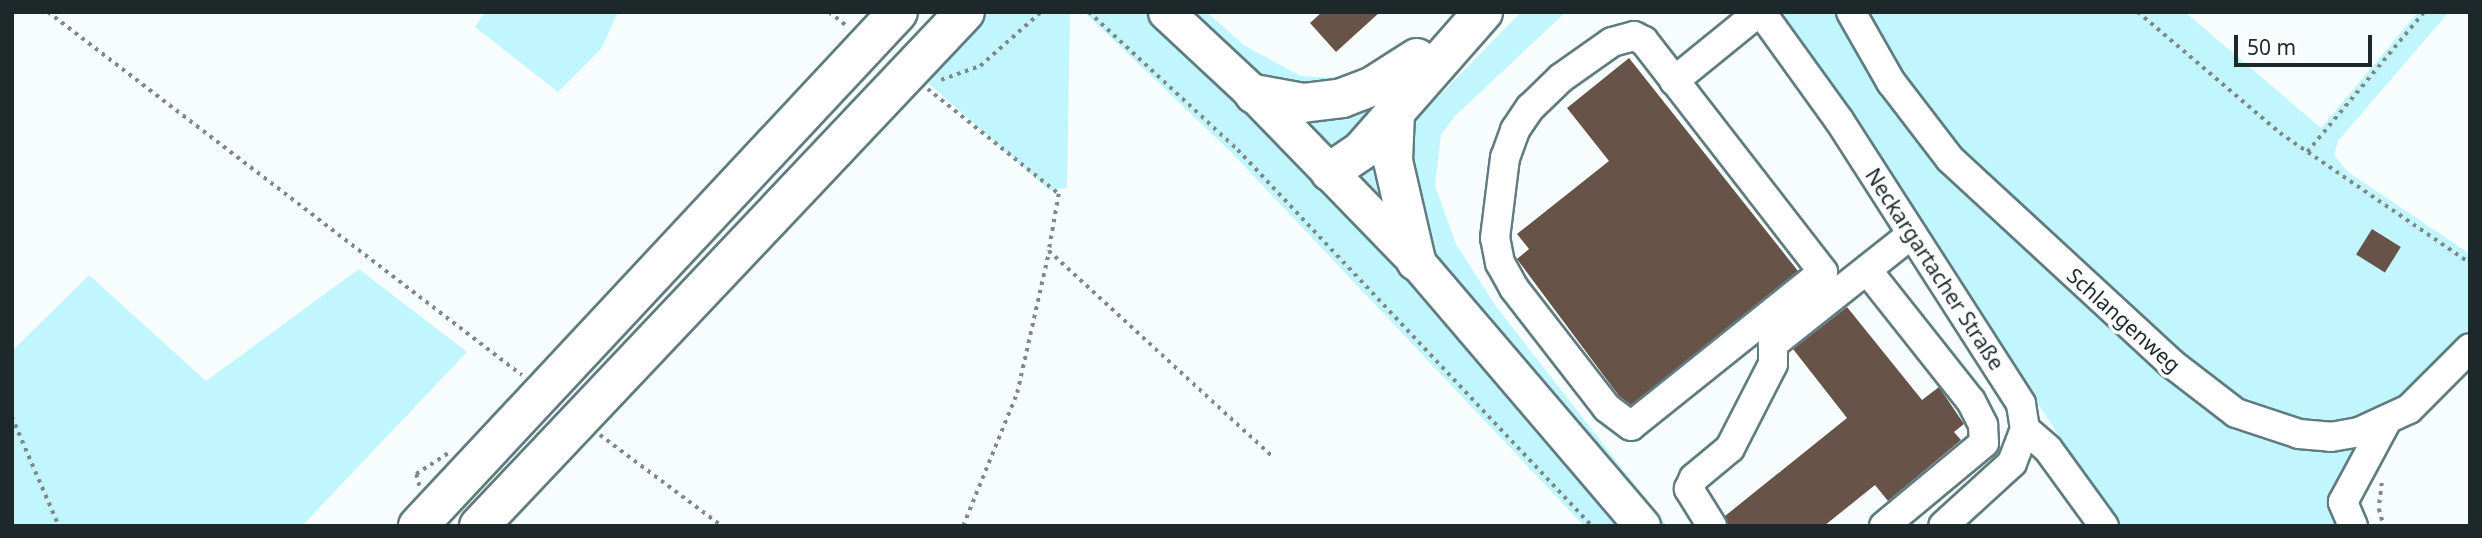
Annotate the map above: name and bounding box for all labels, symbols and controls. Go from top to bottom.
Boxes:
scale bar [2237,21,2375,65]
text: 50 m [2247,33,2296,61]
street label: Neckargartacher Straße [1860,163,2010,375]
street label: Schlangenweg [2062,263,2186,377]

